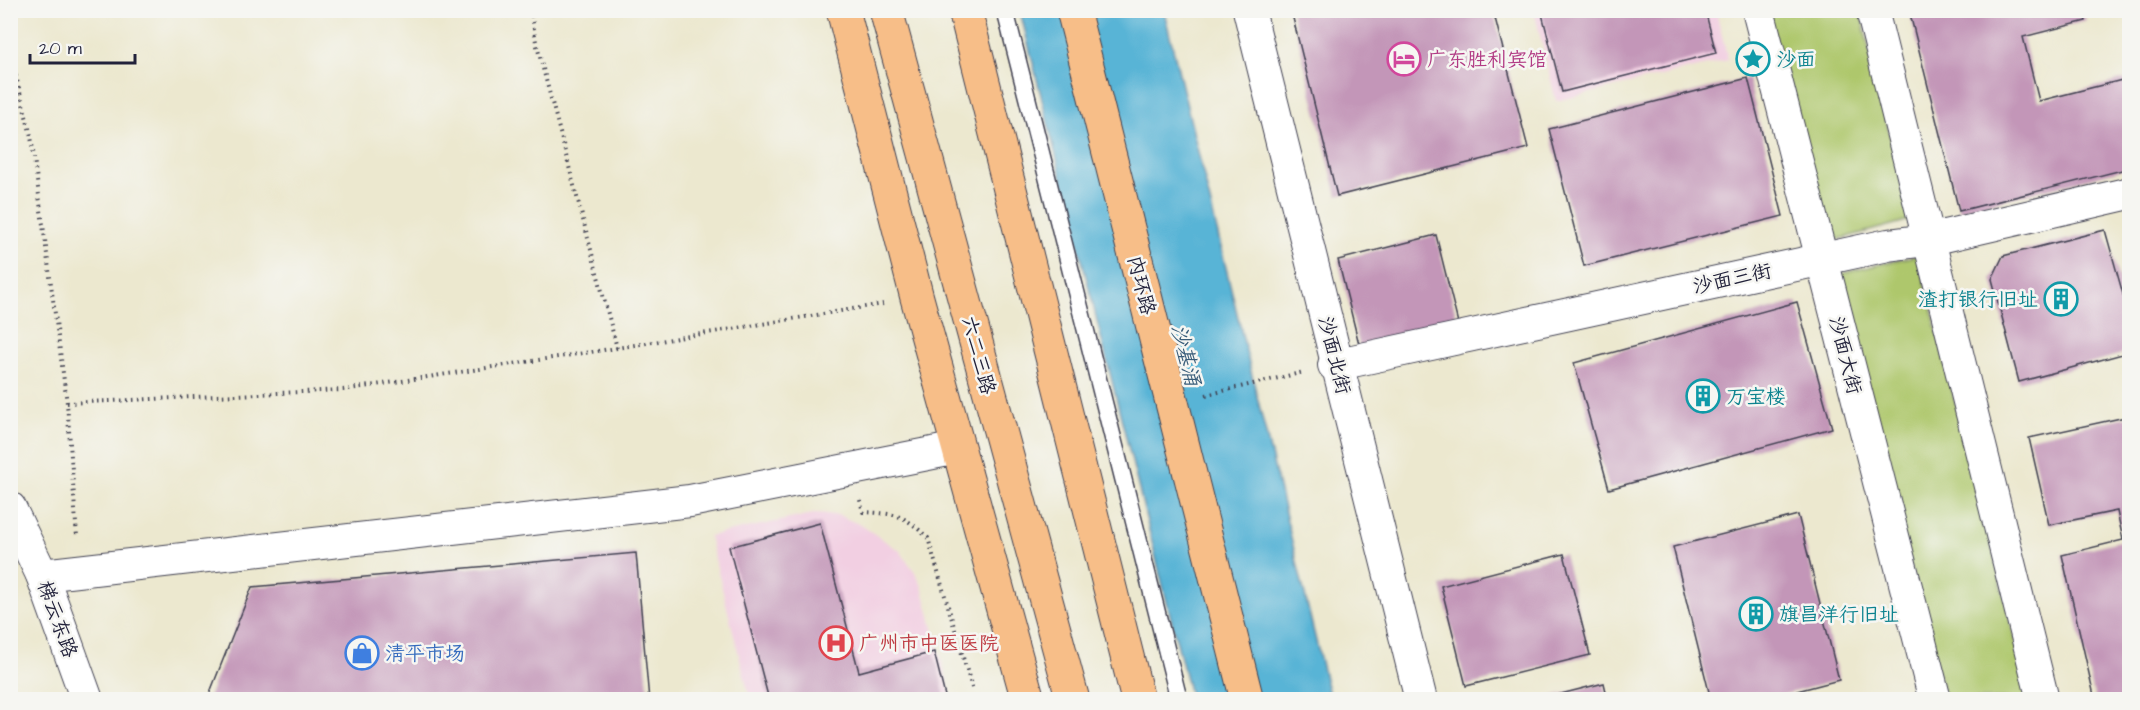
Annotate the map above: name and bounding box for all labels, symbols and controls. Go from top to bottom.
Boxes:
scale bar [30,27,135,65]
text: 20 m [39,36,82,61]
hotel icon: 广东胜利宾馆 [1386,41,1422,77]
place icon: 沙面 [1735,41,1771,77]
place label: 广东胜利宾馆 [1427,46,1547,74]
place label: 沙面 [1776,46,1816,74]
street label: 内环路 [1120,253,1162,319]
street label: 沙面三街 [1690,257,1774,301]
building icon: 渣打银行旧址 [2043,281,2079,317]
place label: 渣打银行旧址 [1918,286,2038,314]
street label: 六二三路 [954,313,1002,398]
street label: 沙面北街 [1311,313,1357,397]
street label: 沙面大街 [1822,313,1868,397]
water label: 沙基涌 [1164,321,1207,390]
building icon: 万宝楼 [1685,378,1721,414]
place label: 万宝楼 [1726,383,1786,411]
street label: 梯云东路 [30,577,84,663]
building icon: 旗昌洋行旧址 [1738,596,1774,632]
place label: 旗昌洋行旧址 [1779,601,1899,629]
hospital icon: 广州市中医医院 [818,625,854,661]
place label: 广州市中医医院 [859,630,999,658]
shop icon: 清平市场 [344,635,380,671]
place label: 清平市场 [385,640,465,668]

